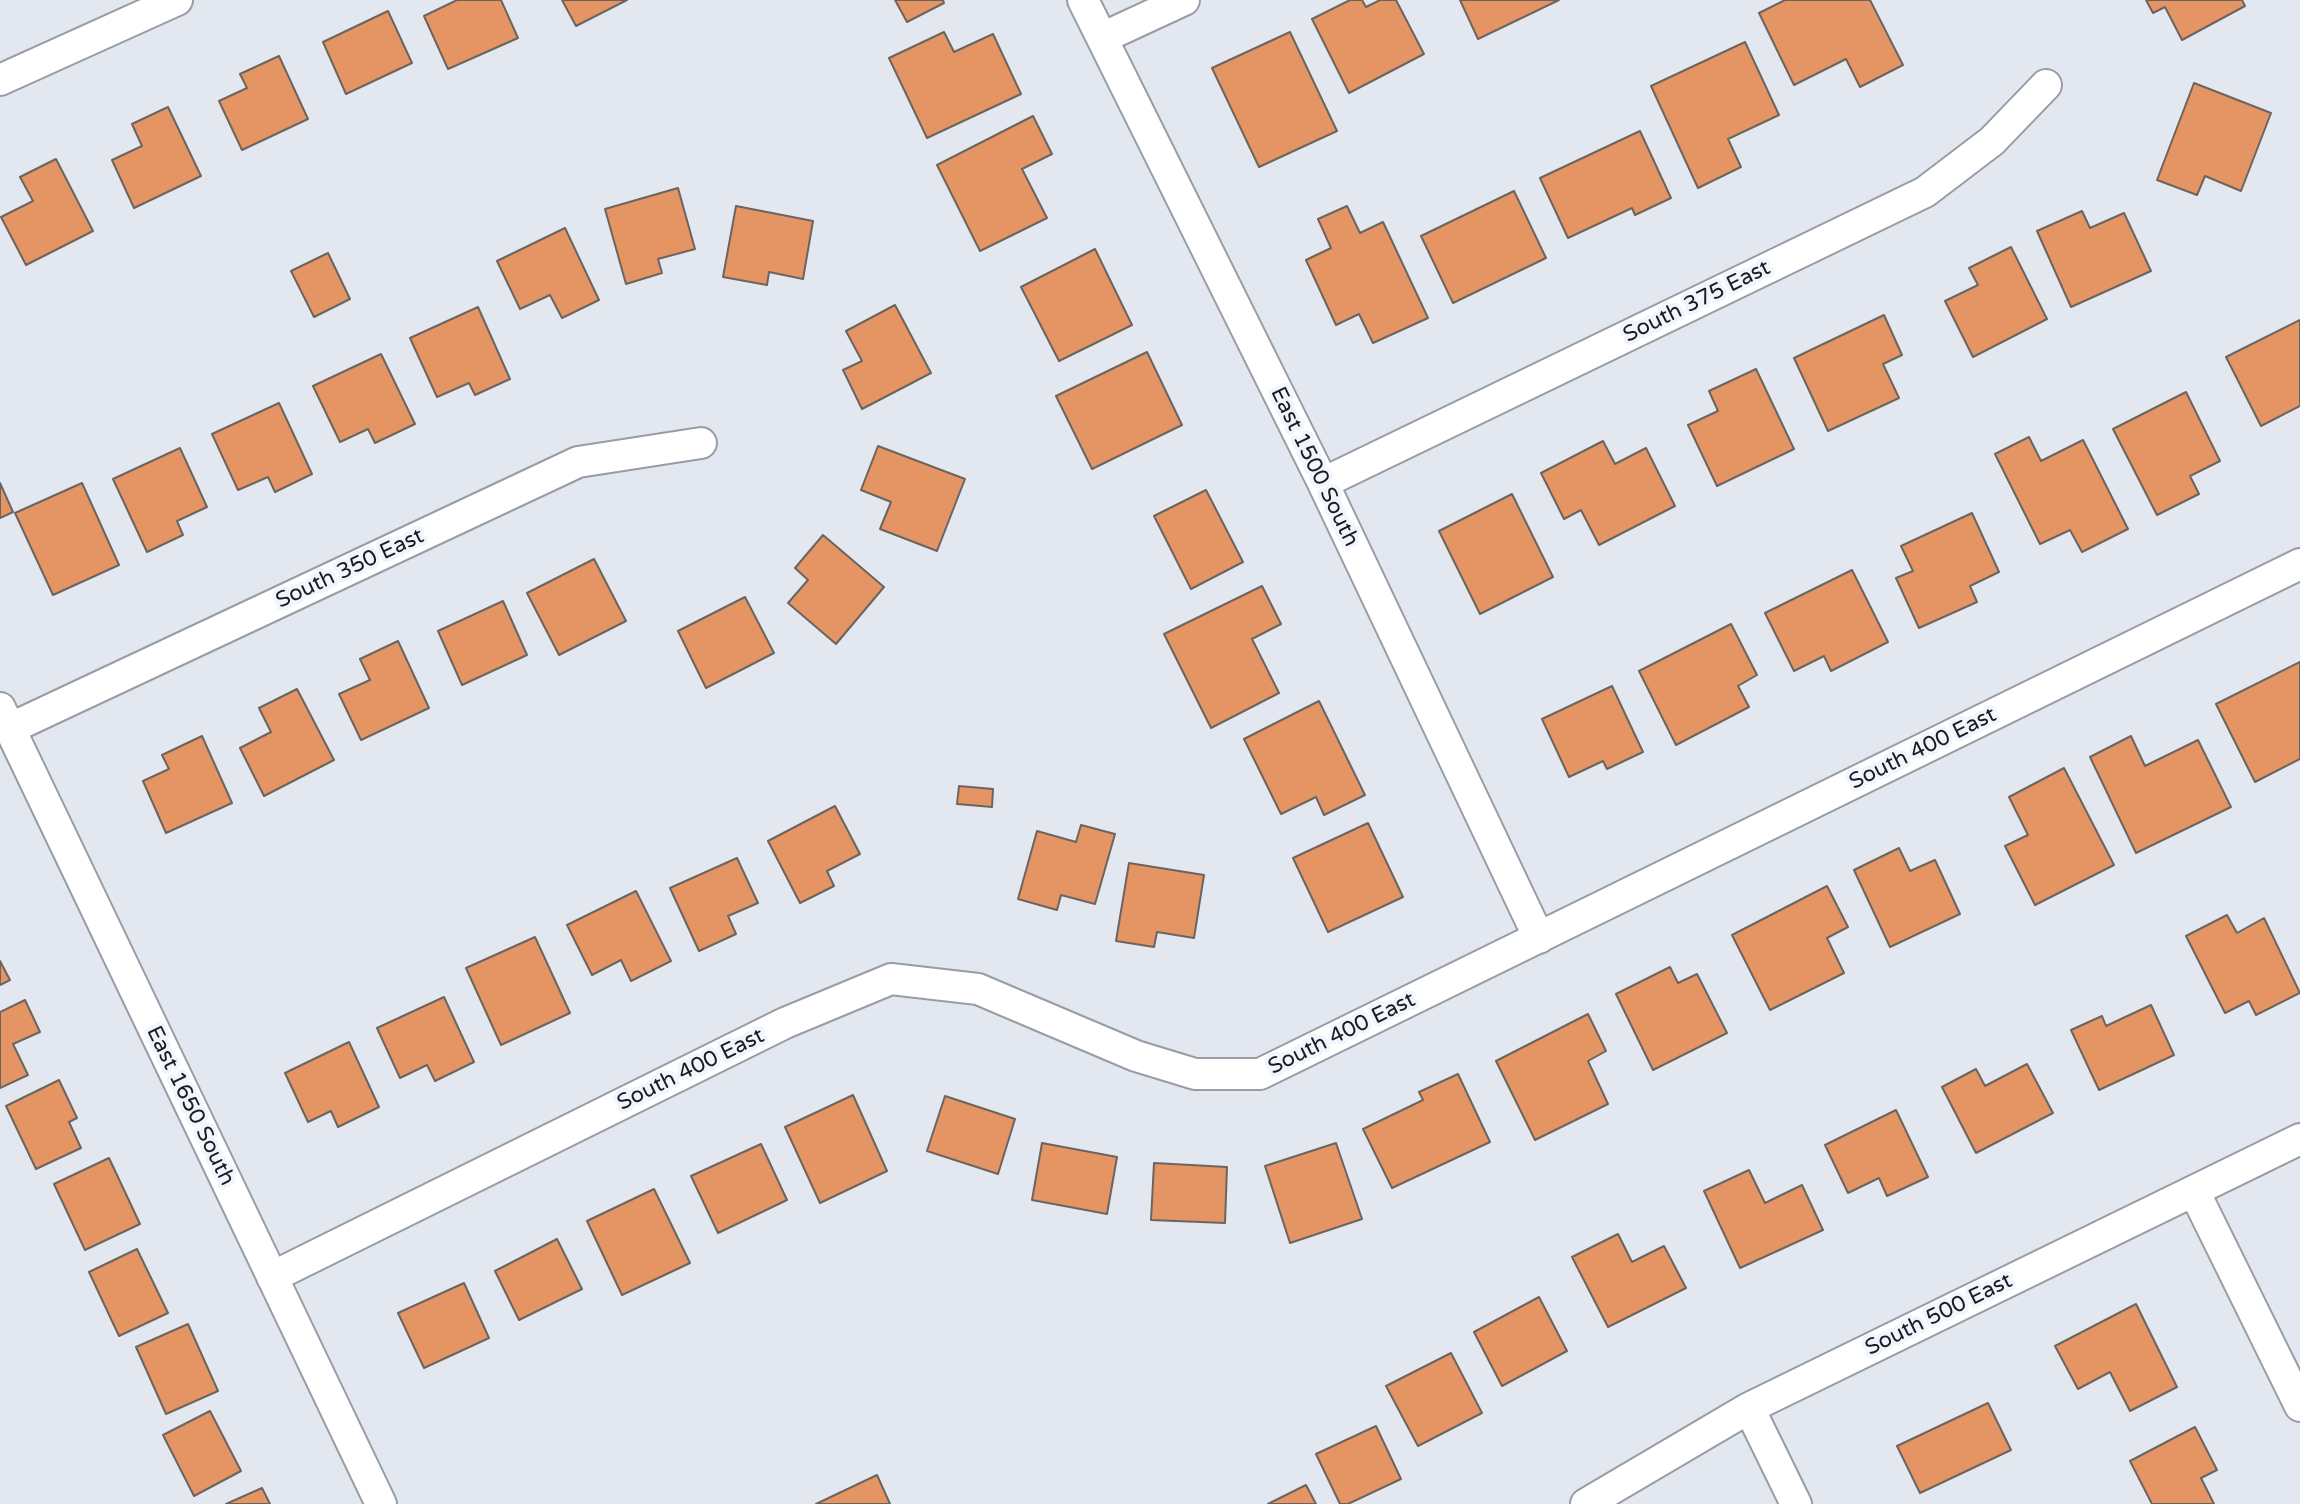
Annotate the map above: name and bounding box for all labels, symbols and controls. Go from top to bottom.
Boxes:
street label: South 375 East [1619,255,1775,349]
street label: East 1500 South [1264,383,1364,551]
street label: South 350 East [272,523,428,615]
street label: South 400 East [1845,702,2001,796]
street label: South 400 East [1264,987,1420,1081]
street label: East 1650 South [140,1022,240,1190]
street label: South 400 East [613,1023,769,1117]
street label: South 500 East [1861,1268,2017,1362]

